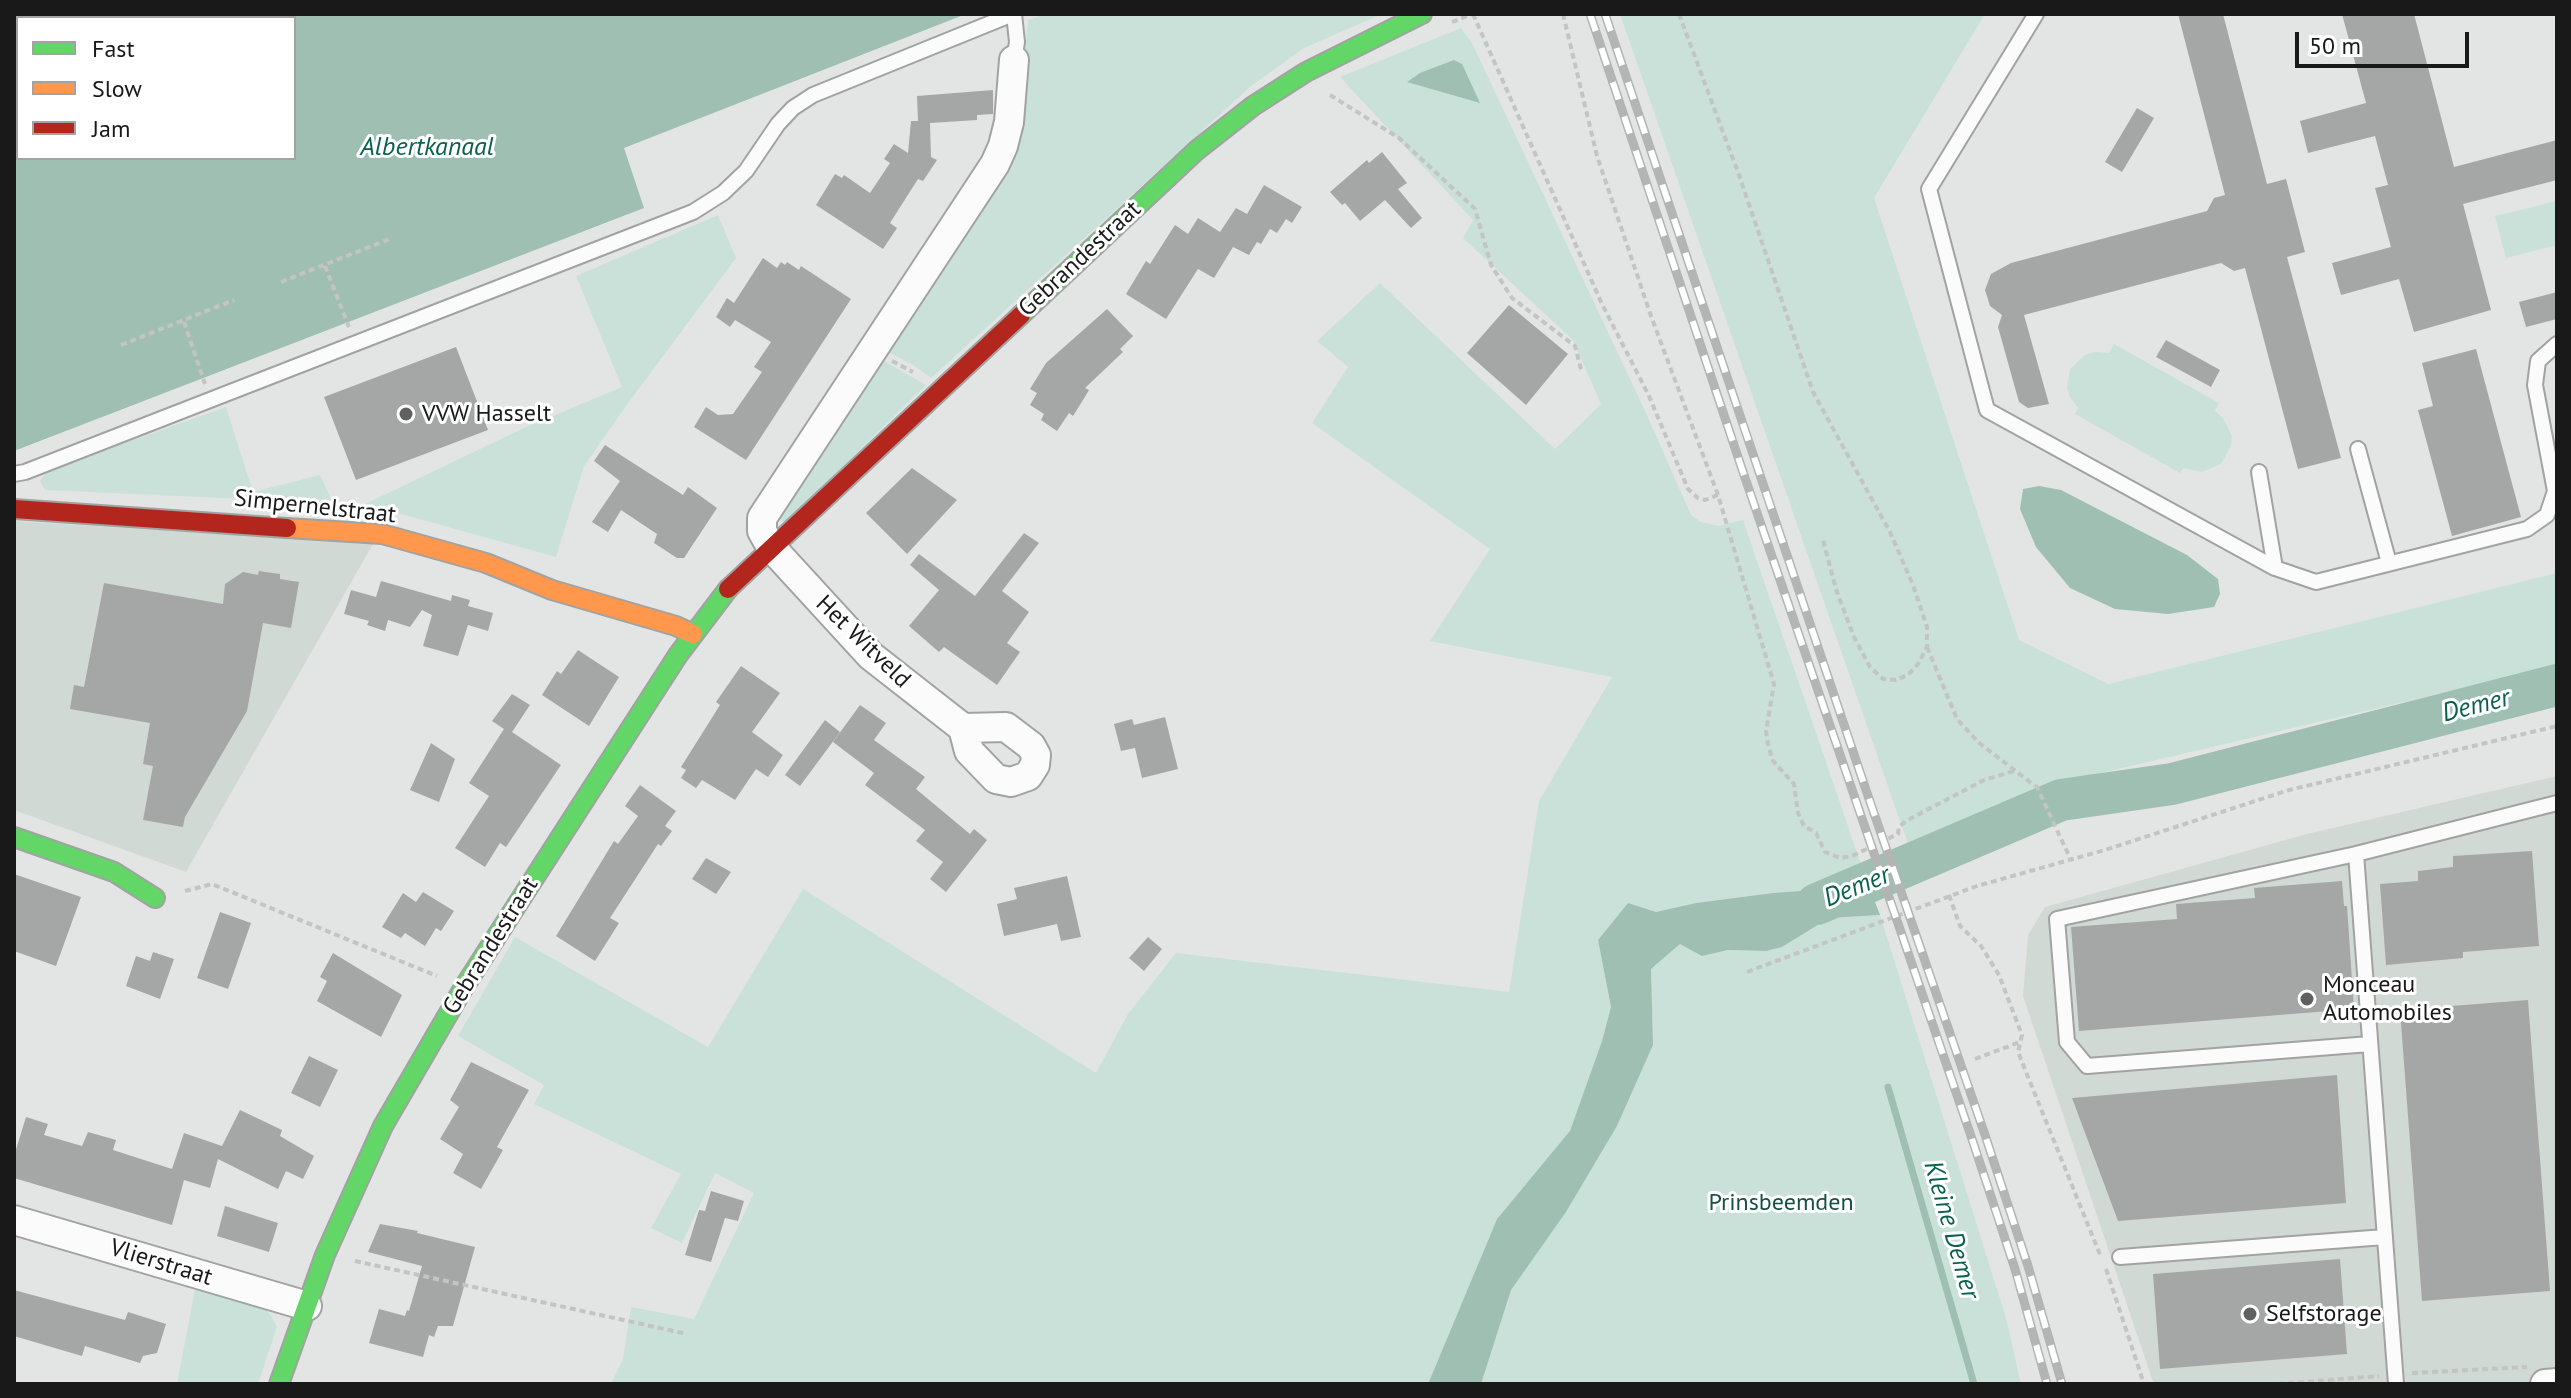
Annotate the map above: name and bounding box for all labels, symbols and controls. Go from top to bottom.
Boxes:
legend [16,16,296,160]
scale bar [2299,16,2473,66]
text: 50 m [2309,30,2361,61]
text: Fast [92,33,135,64]
text: Slow [92,73,142,104]
text: Jam [92,113,130,144]
water label: Albertkanaal [360,132,494,164]
street label: Gebrandestraat [1013,195,1147,323]
place label: VVW Hasselt [422,400,551,428]
marker: VVW Hasselt [397,405,415,423]
street label: Simpernelstraat [233,484,397,530]
street label: Het Witveld [810,590,916,694]
water label: Demer [2439,683,2513,729]
water label: Demer [1819,860,1895,914]
street label: Gebrandestraat [437,872,545,1020]
place label: Monceau Automobiles [2323,971,2452,1027]
marker: Monceau Automobiles [2298,990,2316,1008]
water label: Kleine Demer [1916,1157,1986,1303]
park label: Prinsbeemden [1708,1189,1854,1217]
street label: Vlierstraat [106,1234,216,1292]
place label: Selfstorage [2266,1300,2382,1328]
marker: Selfstorage [2241,1305,2259,1323]

